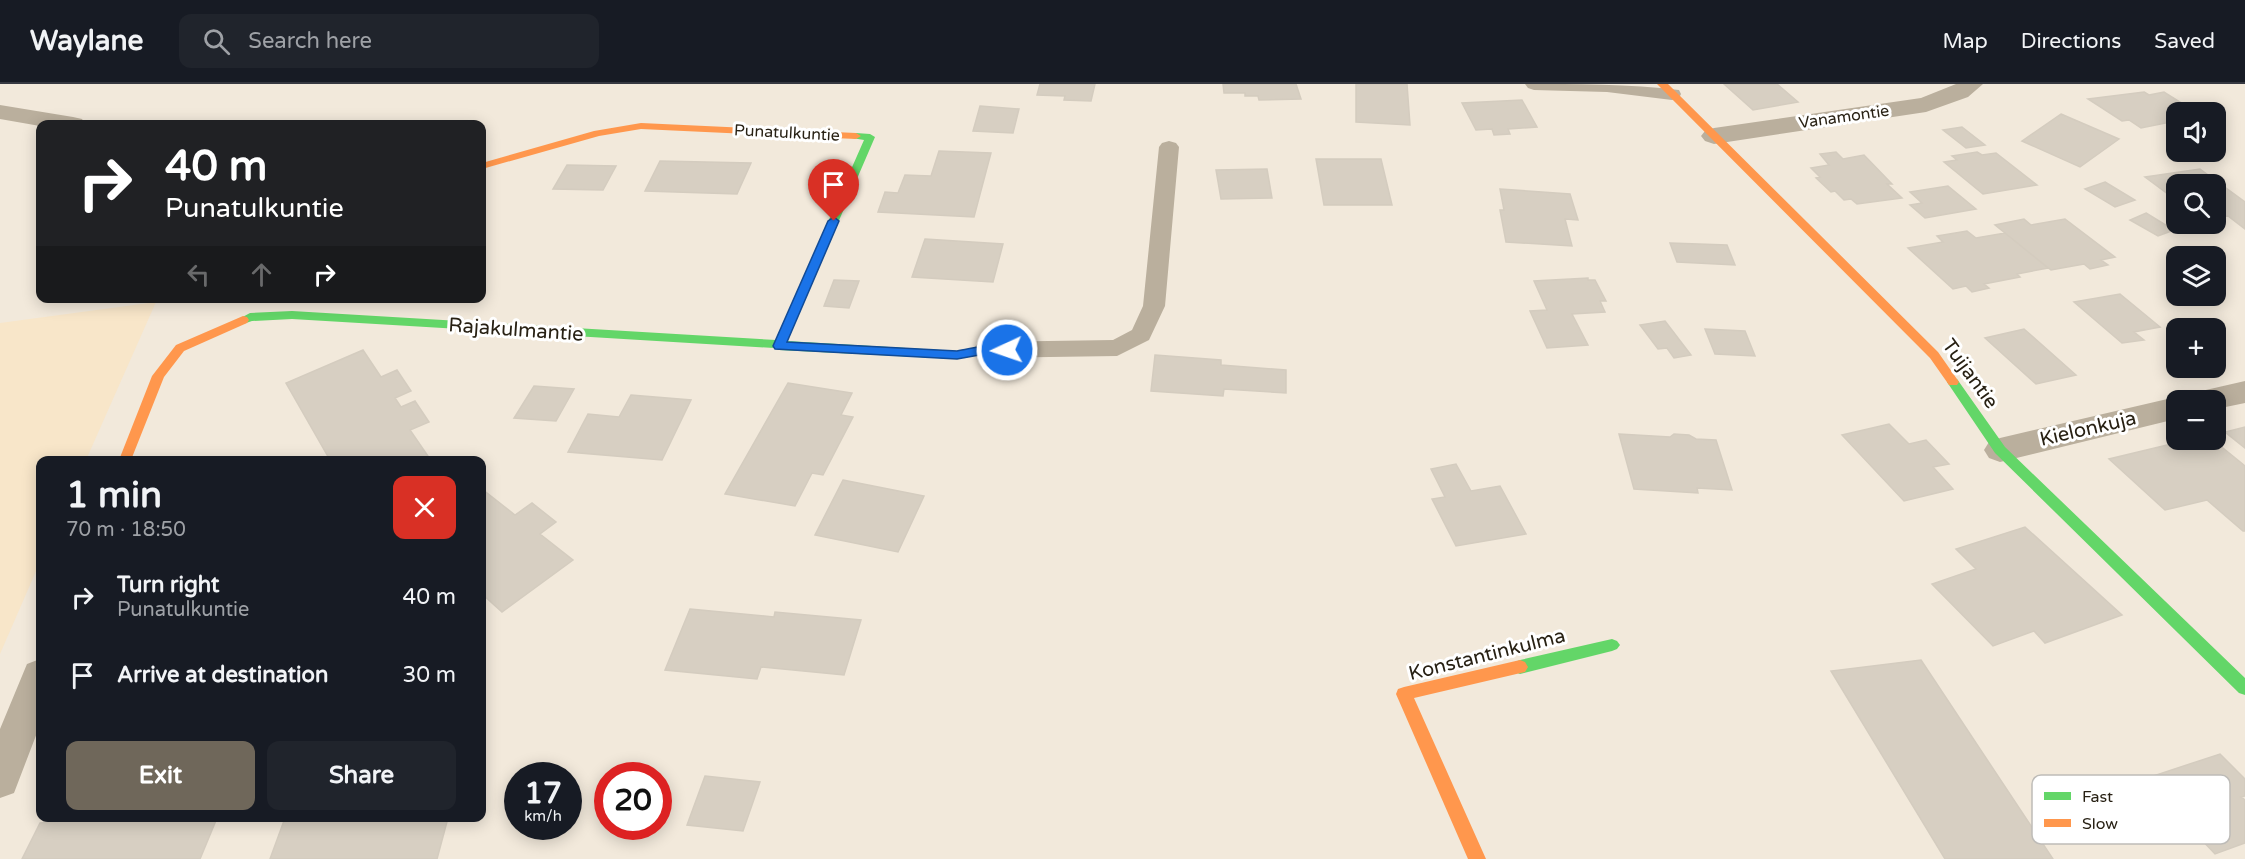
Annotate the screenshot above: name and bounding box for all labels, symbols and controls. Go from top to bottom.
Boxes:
search box [179,14,599,68]
text: Waylane [30,24,143,58]
icon: search [200,25,233,58]
text: Search here [248,28,372,54]
text: Map [1942,29,1988,54]
text: Directions [2021,29,2121,54]
text: Saved [2154,29,2215,54]
street label: Vanamontie [1798,101,1890,133]
map controls [2166,102,2226,450]
button: sound [2166,102,2226,162]
street label: Punatulkuntie [734,120,840,146]
text: 40 m [165,141,267,192]
icon: right [66,144,144,222]
pin [808,159,859,221]
icon: arrive [817,168,850,201]
button: search [2166,174,2226,234]
text: Punatulkuntie [165,192,344,225]
button: layers [2166,246,2226,306]
icon: left [182,258,215,291]
icon: ahead [245,258,278,291]
icon: right [308,258,341,291]
street label: Rajakulmantie [448,313,584,347]
position arrow [975,318,1039,382]
button: + [2166,318,2226,378]
street label: Tuijantie [1937,334,2003,414]
button: − [2166,390,2226,450]
street label: Kielonkuja [2037,406,2139,452]
text: 1 min [66,474,162,517]
button: close [393,476,456,539]
text: 70 m · 18:50 [66,518,186,542]
text: Turn right [117,572,219,598]
icon: right [66,581,99,614]
text: 40 m [402,584,456,610]
text: Punatulkuntie [117,598,249,622]
street label: Konstantinkulma [1406,624,1568,686]
icon: arrive [66,659,99,692]
text: Arrive at destination [117,662,328,688]
text: 30 m [402,662,456,688]
button: Exit [66,741,255,810]
button: Share [267,741,456,810]
speed limit sign: 20 [594,762,672,840]
text: 17 [524,775,562,812]
legend [2032,775,2230,844]
text: Fast [2082,787,2113,807]
text: km/h [524,807,562,825]
text: Slow [2082,814,2118,834]

